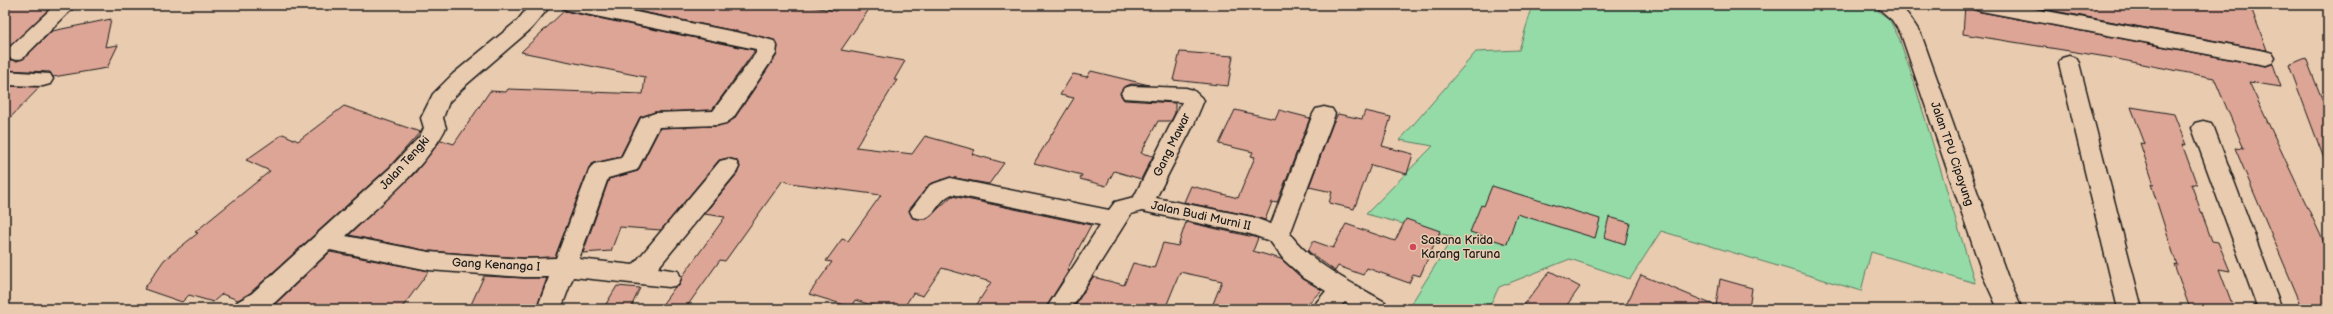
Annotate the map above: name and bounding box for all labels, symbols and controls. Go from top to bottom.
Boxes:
street label: Jalan TPU Cipayung [1927,100,1977,208]
street label: Gang Mawar [1150,110,1194,179]
street label: Jalan Tengki [377,133,433,193]
street label: Jalan Budi Murni II [1150,198,1253,234]
place label: Sasana Krida Karang Taruna [1421,233,1500,262]
marker: Sasana Krida Karang Taruna [1408,242,1418,252]
street label: Gang Kenanga I [451,255,541,275]

